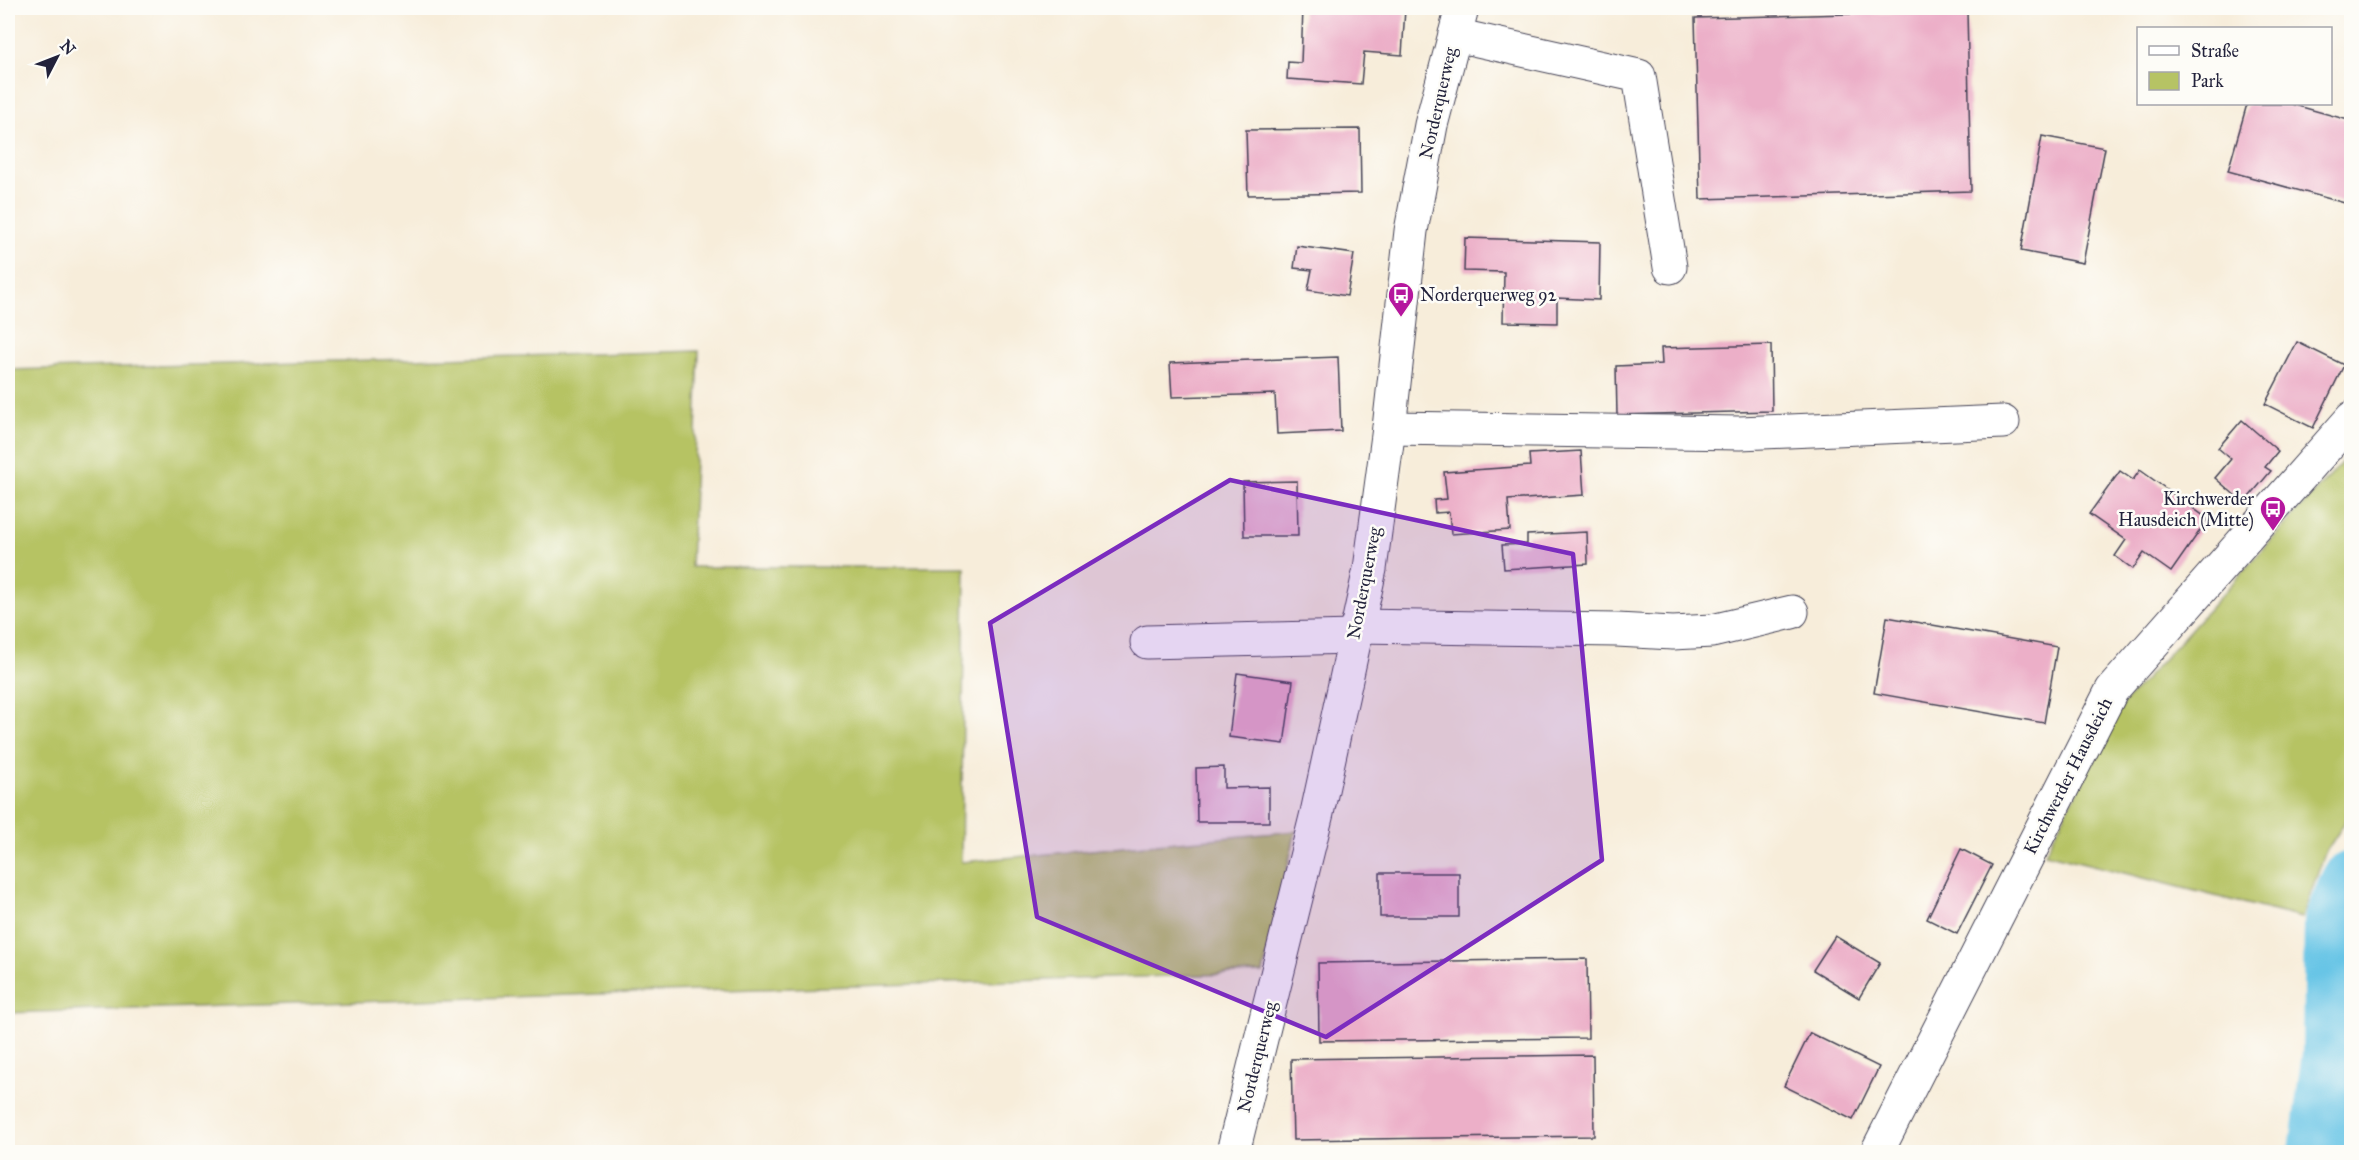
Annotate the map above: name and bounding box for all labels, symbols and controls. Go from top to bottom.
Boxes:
north arrow [27,27,87,87]
legend [2137,27,2332,105]
text: N [56,36,80,59]
text: Straße [2191,40,2239,62]
street label: Norderquerweg [1414,44,1463,161]
text: Park [2191,70,2224,92]
bus stop icon: Norderquerweg 92 [1386,280,1416,318]
place label: Norderquerweg 92 [1420,284,1557,307]
place label: Kirchwerder Hausdeich (Mitte) [2118,488,2254,532]
bus stop icon: Kirchwerder Hausdeich (Mitte) [2258,494,2288,532]
street label: Norderquerweg [1342,524,1387,641]
street label: Kirchwerder Hausdeich [2019,694,2117,858]
street label: Norderquerweg [1233,998,1283,1115]

